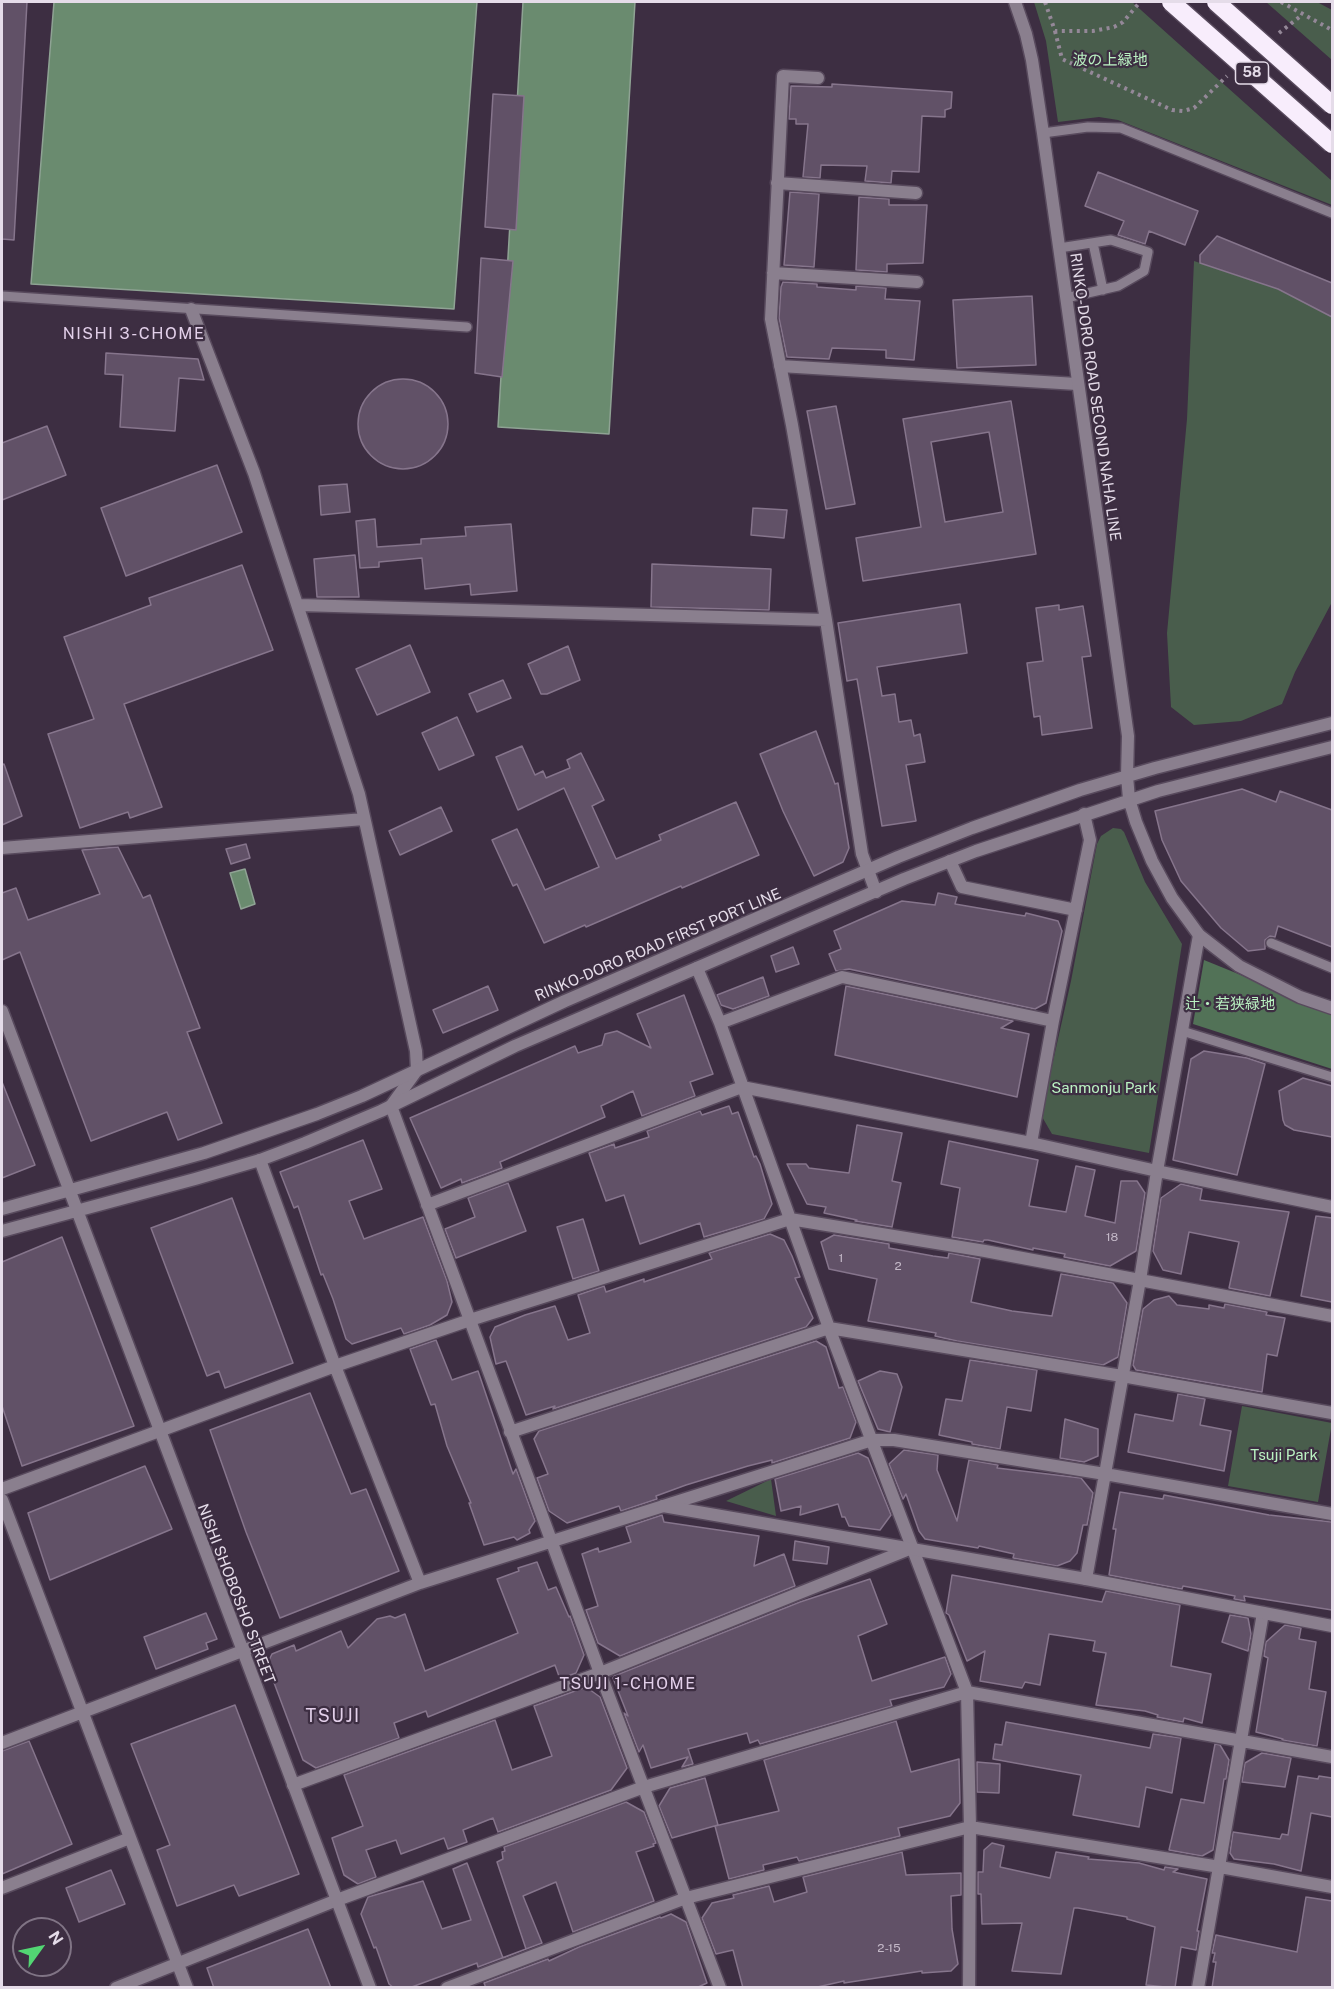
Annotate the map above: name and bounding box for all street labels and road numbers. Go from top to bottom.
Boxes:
road number: 58 [1236,62,1268,84]
street label: RINKO-DORO ROAD SECOND NAHA LINE [1066,252,1124,542]
street label: RINKO-DORO ROAD FIRST PORT LINE [532,885,784,1005]
street label: NISHI SHOBOSHO STREET [193,1501,279,1687]

